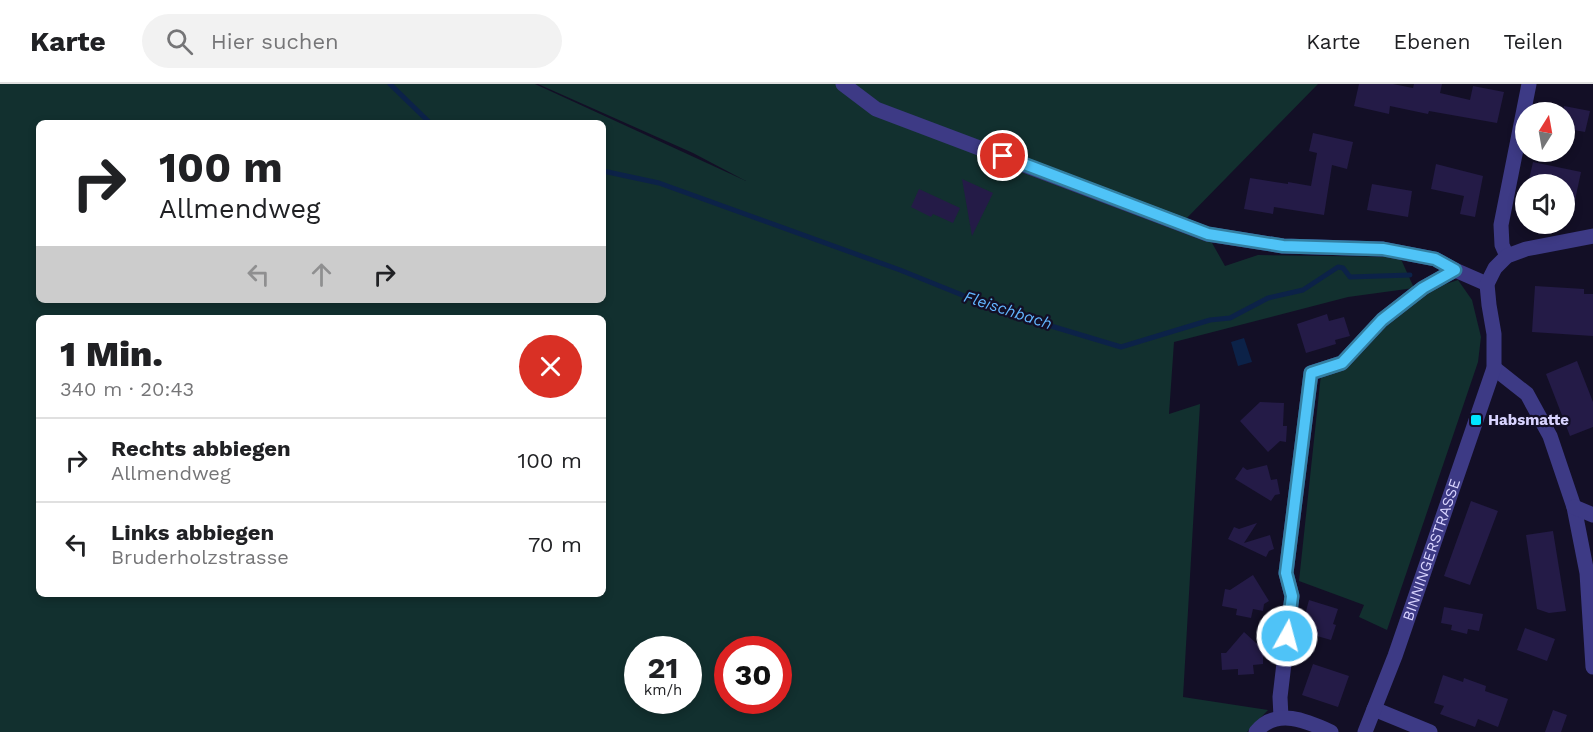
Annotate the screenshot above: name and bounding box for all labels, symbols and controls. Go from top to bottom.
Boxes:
search box [142,14,562,68]
text: Karte [30,25,106,58]
icon: search [163,25,196,58]
text: Hier suchen [211,29,339,54]
text: Karte [1306,29,1361,54]
text: Ebenen [1394,29,1470,54]
text: Teilen [1503,29,1563,54]
north arrow [1515,102,1575,162]
map controls [1515,102,1575,234]
pin [977,130,1028,181]
icon: arrive [986,139,1019,172]
text: 100 m [159,143,283,192]
icon: right [60,144,138,222]
button: sound [1515,174,1575,234]
text: Allmendweg [159,193,320,225]
icon: left [242,258,275,291]
icon: ahead [305,258,338,291]
icon: right [368,258,401,291]
water label: Fleischbach [962,287,1054,333]
text: 1 Min. [60,333,163,375]
button: close [519,335,582,398]
text: 340 m · 20:43 [60,377,194,401]
place label: Habsmatte [1488,411,1569,429]
marker: Habsmatte [1469,413,1483,427]
text: Rechts abbiegen [111,436,291,461]
icon: right [60,444,93,477]
text: 100 m [518,448,582,473]
text: Allmendweg [111,461,231,485]
street label: BINNINGERSTRASSE [1399,476,1464,623]
text: Links abbiegen [111,520,274,545]
icon: left [60,528,93,561]
text: 70 m [528,532,582,557]
text: Bruderholzstrasse [111,545,289,569]
position arrow [1255,604,1319,668]
speed limit sign: 30 [714,636,792,714]
text: 21 [648,650,678,685]
text: km/h [644,681,682,699]

